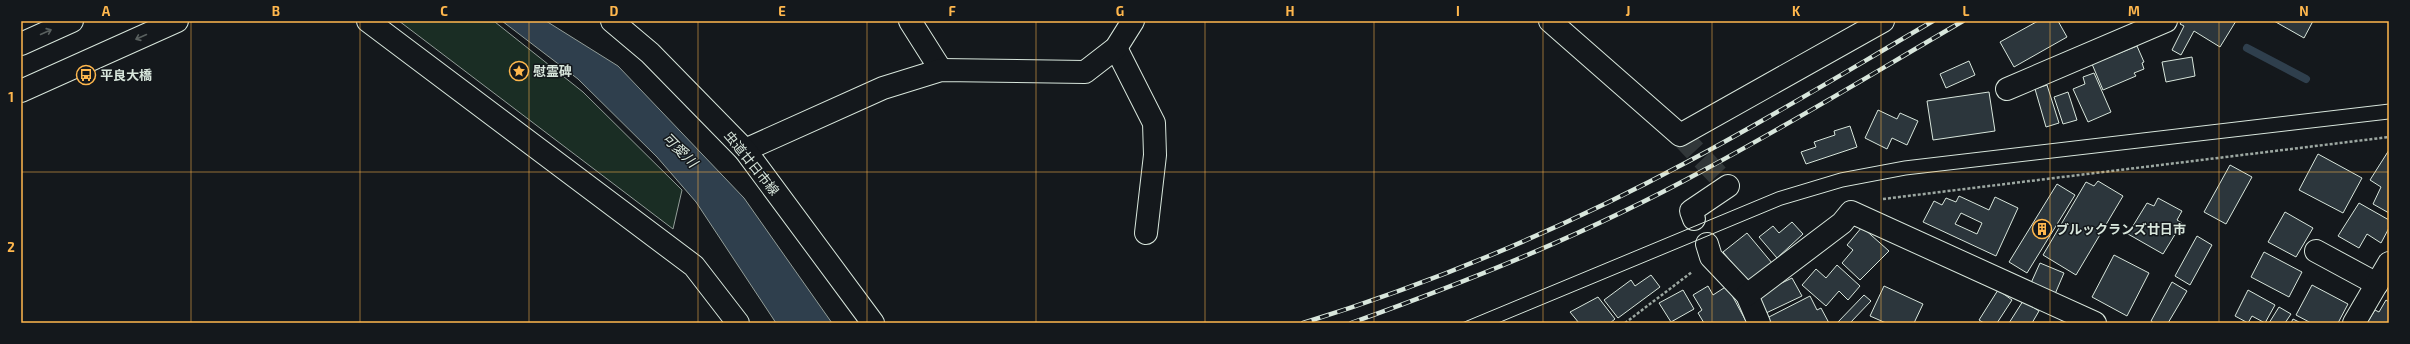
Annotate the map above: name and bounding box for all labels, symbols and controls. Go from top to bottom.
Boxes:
text: A [102,3,111,19]
text: B [272,3,280,19]
text: C [440,3,448,19]
text: D [610,3,619,19]
text: E [778,3,786,19]
text: F [948,3,956,19]
text: G [1116,3,1124,19]
text: H [1286,3,1295,19]
text: I [1456,3,1460,19]
text: J [1626,3,1630,19]
text: K [1792,3,1801,19]
text: L [1963,3,1970,19]
text: M [2128,3,2140,19]
text: N [2299,3,2309,19]
one-way arrow [40,28,52,35]
one-way arrow [135,34,147,41]
place icon: 慰霊碑 [508,60,530,82]
place label: 慰霊碑 [533,63,572,79]
bus stop icon: 平良大橋 [75,64,97,86]
place label: 平良大橋 [100,67,152,83]
text: 1 [8,89,14,105]
street label: 虫道廿日市線 [721,128,783,198]
water label: 可愛川 [659,129,703,172]
building icon: ブルックランズ廿日市 [2031,218,2053,240]
place label: ブルックランズ廿日市 [2056,221,2186,237]
text: 2 [7,239,15,255]

